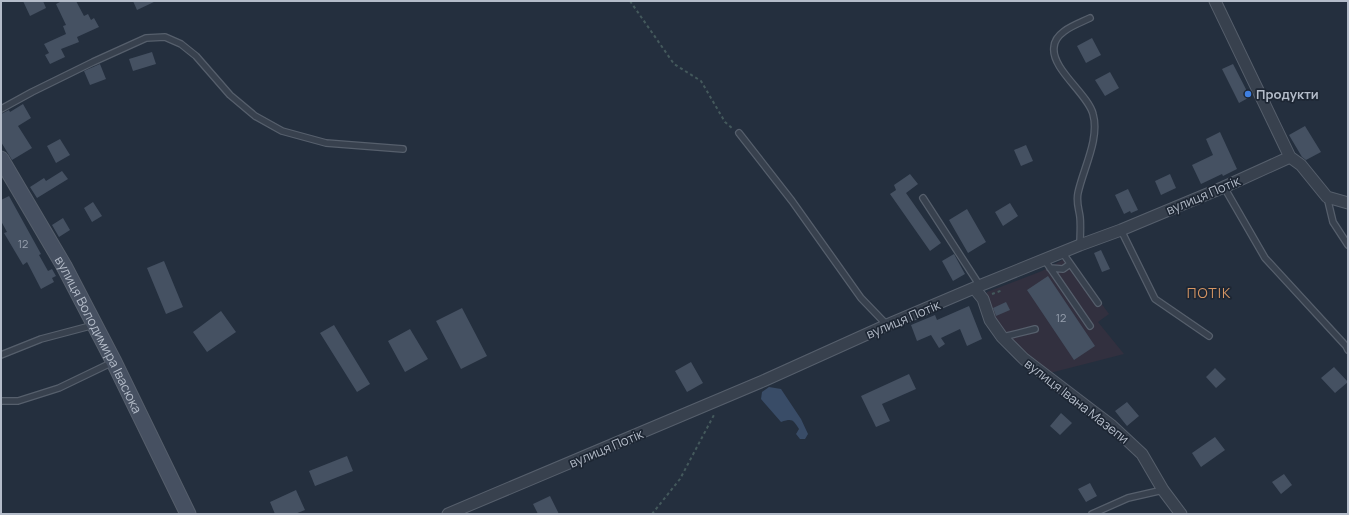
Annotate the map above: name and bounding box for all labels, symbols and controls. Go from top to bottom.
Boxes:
place label: Продукти [1256,85,1319,103]
marker: Продукти [1243,89,1253,99]
street label: вулиця Потік [1163,171,1243,219]
house number: 12 [18,236,28,251]
street label: вулиця Володимира Івасюка [51,252,147,416]
district label: ПОТІК [1187,283,1231,302]
street label: вулиця Потік [863,295,943,343]
house number: 12 [1056,310,1066,325]
street label: вулиця Івана Мазепи [1021,354,1133,448]
street label: вулиця Потік [566,424,646,472]

